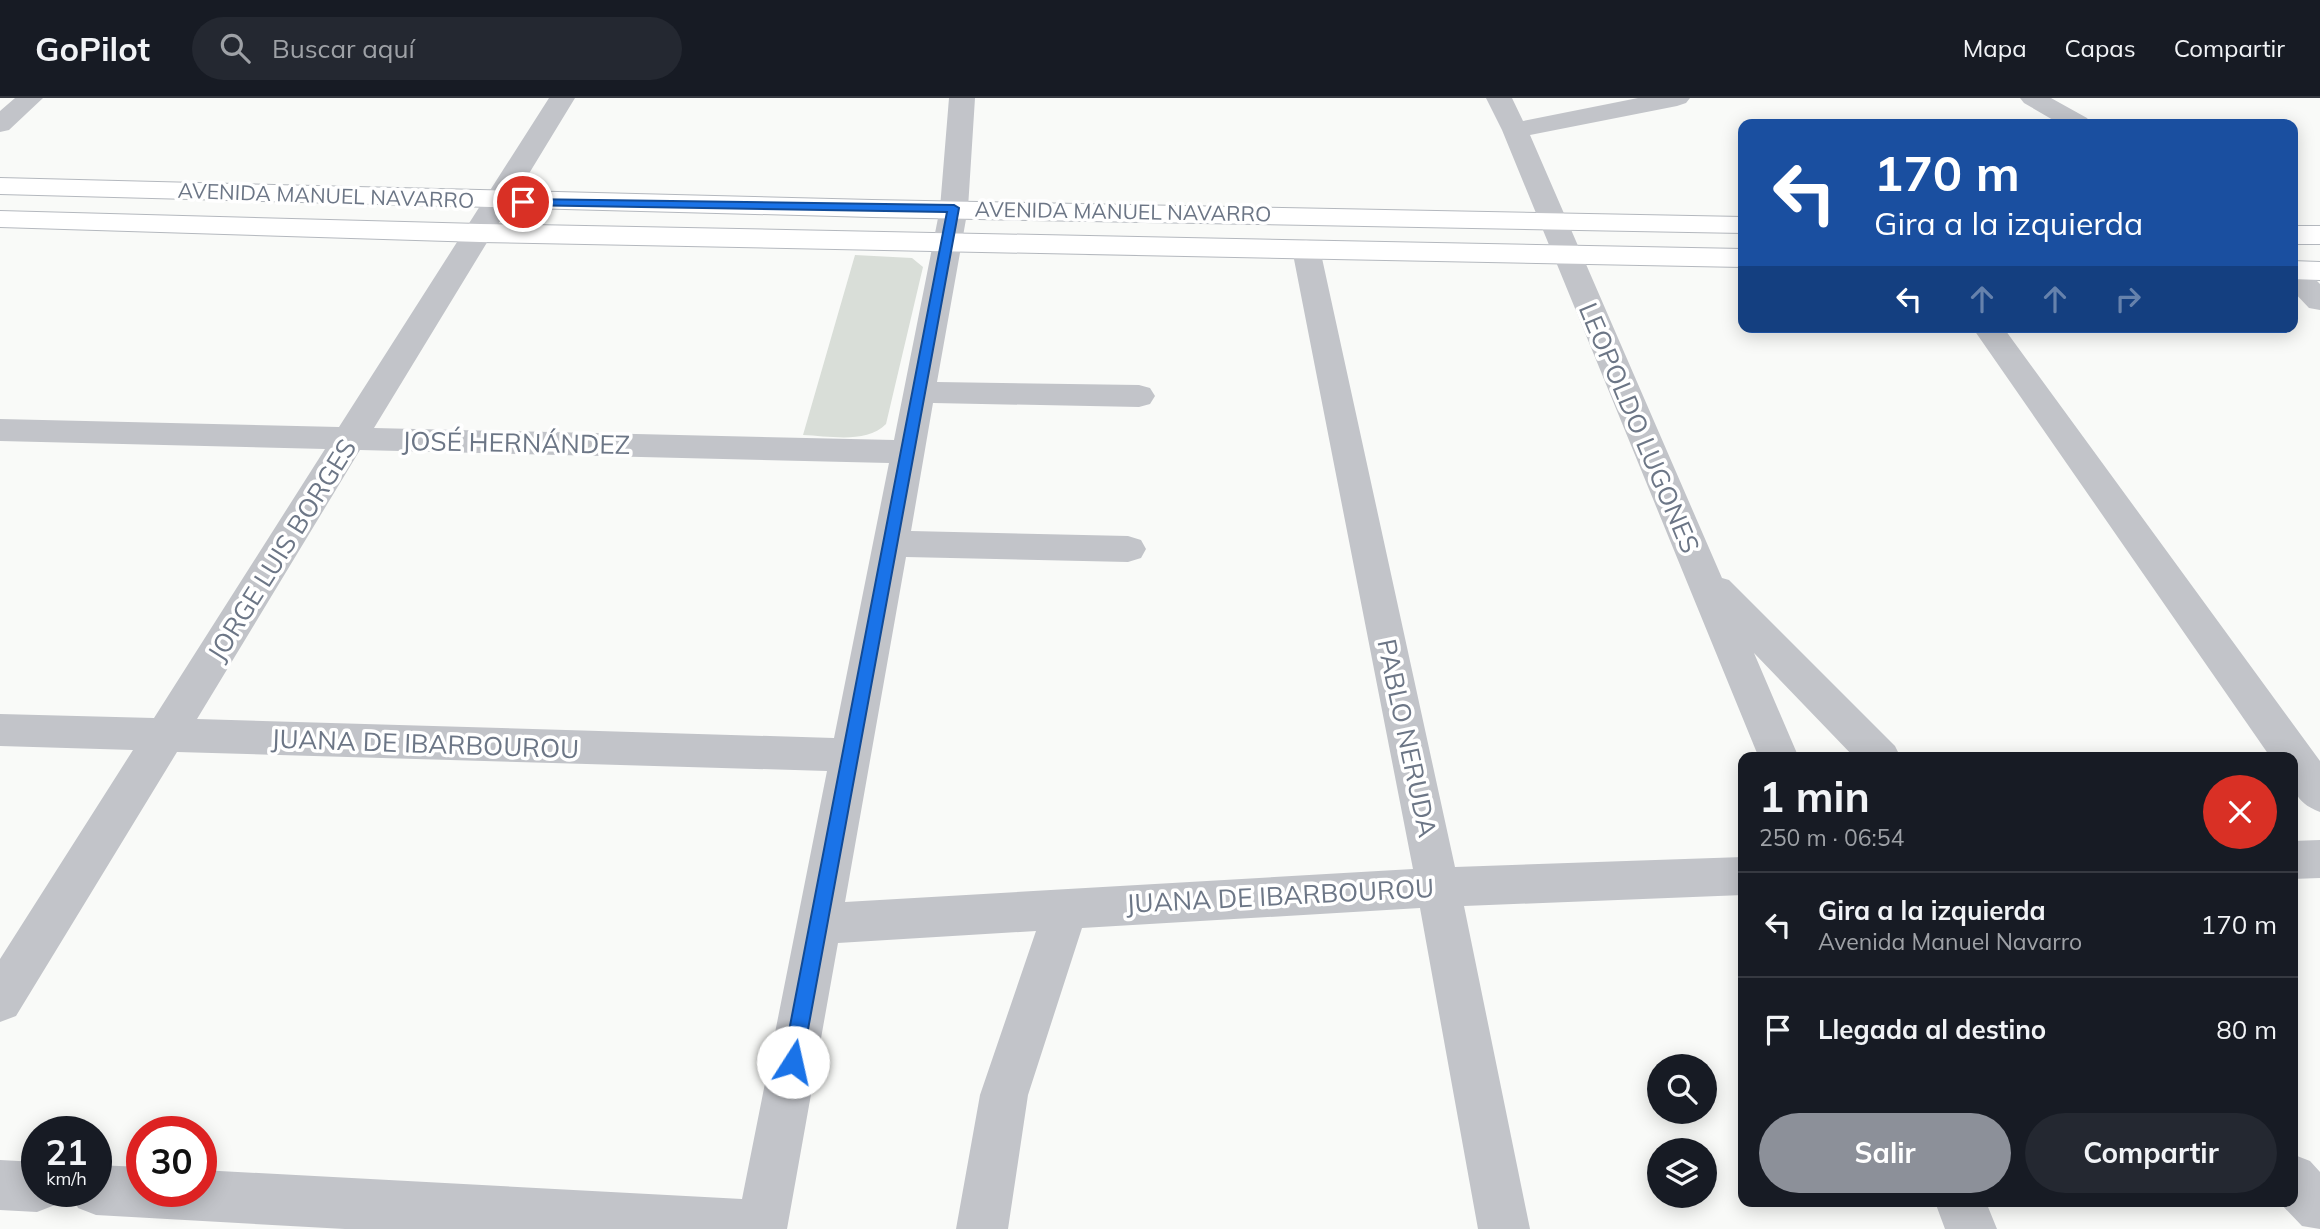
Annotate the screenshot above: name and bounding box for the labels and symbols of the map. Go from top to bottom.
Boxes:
pin [493,172,553,232]
street label: AVENIDA MANUEL NAVARRO [177,177,475,213]
street label: AVENIDA MANUEL NAVARRO [975,195,1272,227]
street label: LEOPOLDO LUGONES [1572,298,1707,558]
street label: JOSÉ HERNÁNDEZ [402,424,630,461]
street label: JORGE LUIS BORGES [200,433,363,667]
street label: PABLO NERUDA [1370,636,1445,840]
street label: JUANA DE IBARBOUROU [270,722,580,765]
street label: JUANA DE IBARBOUROU [1125,871,1435,920]
position arrow [756,1025,830,1099]
speed limit sign: 30 [126,1116,217,1207]

